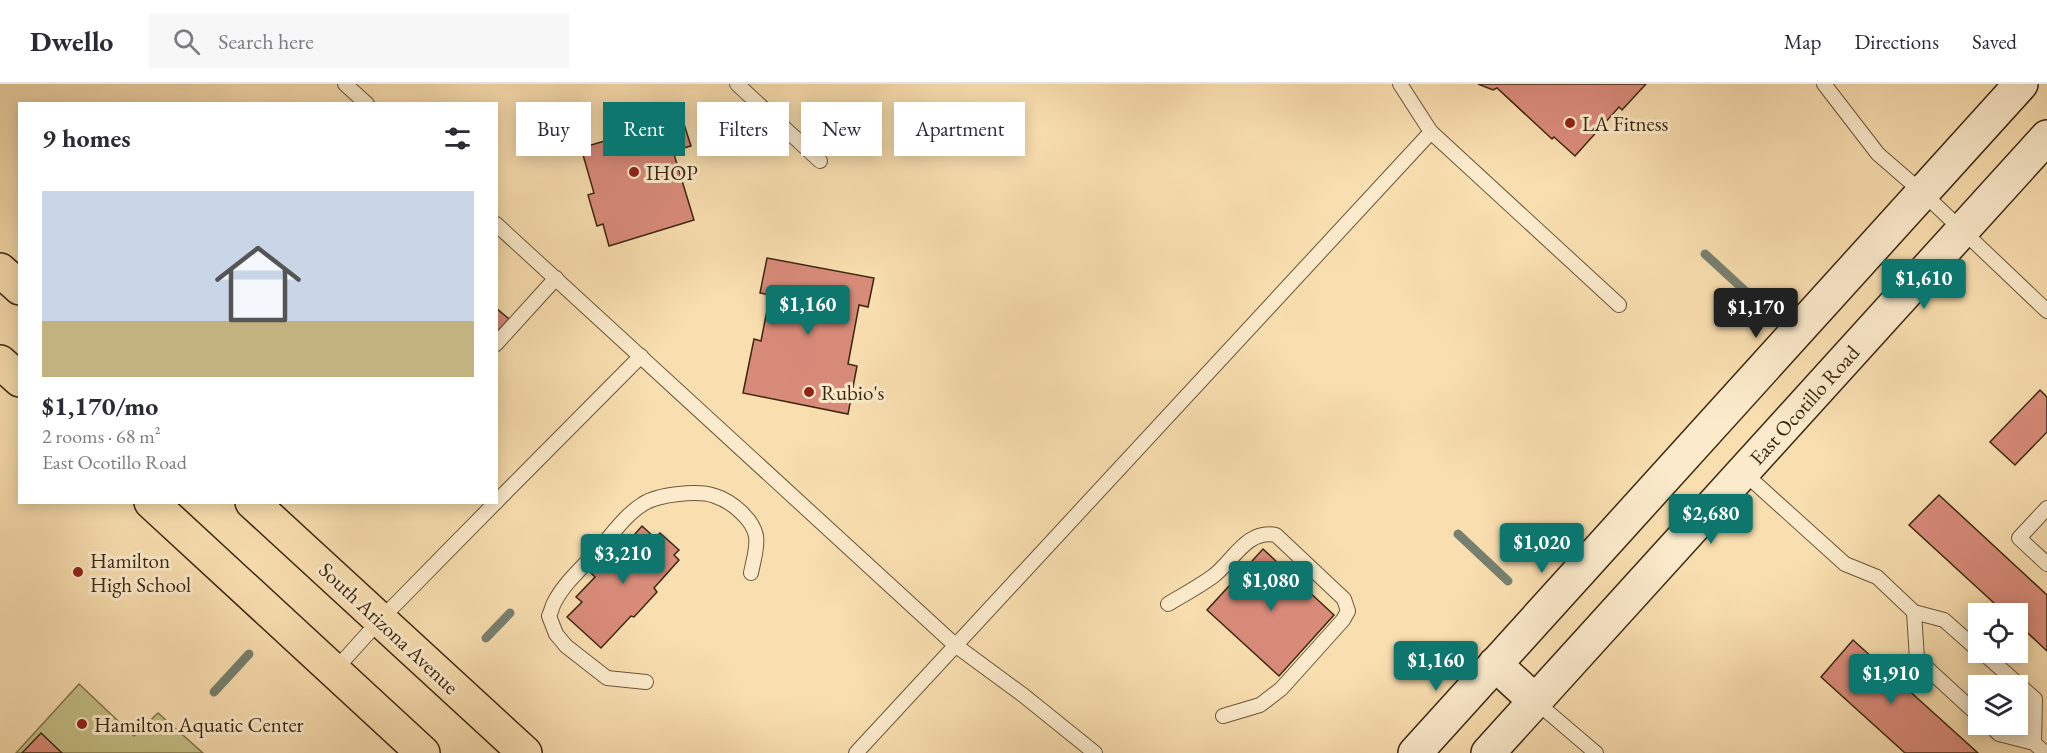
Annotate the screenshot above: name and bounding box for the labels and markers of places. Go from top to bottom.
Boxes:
place label: LA Fitness [1582,110,1669,137]
marker: LA Fitness [1563,116,1577,130]
place label: IHOP [646,159,698,186]
marker: IHOP [627,165,641,179]
pin: $1,610 [1875,259,1973,310]
pin: $1,160 [759,285,857,336]
pin: $1,170 [1707,288,1805,339]
place label: Rubio's [821,379,885,406]
marker: Rubio's [802,385,816,399]
pin: $2,680 [1662,494,1760,545]
pin: $1,020 [1493,523,1591,574]
pin: $3,210 [574,534,672,585]
place label: Hamilton High School [90,547,191,598]
pin: $1,080 [1222,561,1320,612]
marker: Hamilton High School [71,565,85,579]
pin: $1,160 [1387,641,1485,692]
pin: $1,910 [1842,654,1940,705]
place label: Hamilton Aquatic Center [94,711,304,738]
marker: Hamilton Aquatic Center [75,717,89,731]

